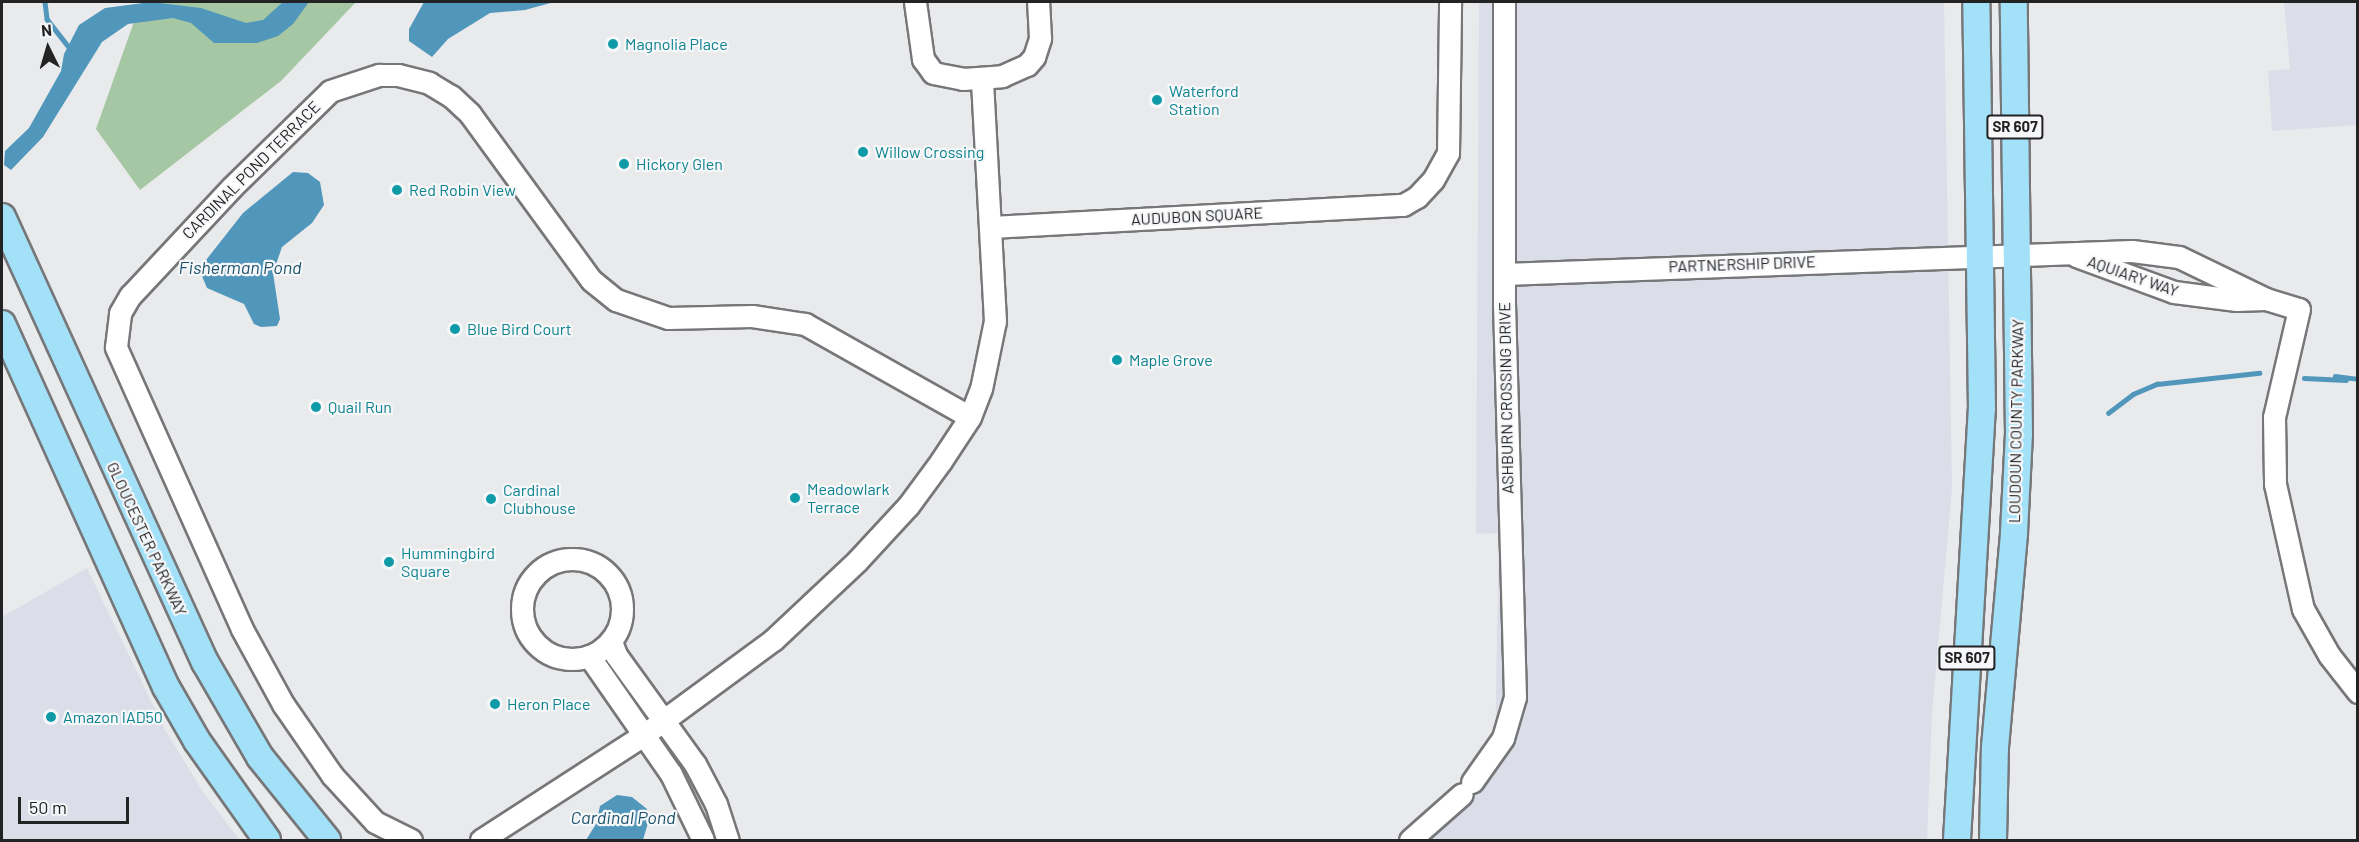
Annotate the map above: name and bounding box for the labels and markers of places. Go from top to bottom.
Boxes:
place label: Magnolia Place [625,34,728,54]
marker: Magnolia Place [606,37,620,51]
place label: Waterford Station [1169,81,1239,119]
marker: Waterford Station [1150,93,1164,107]
place label: Willow Crossing [875,142,984,162]
marker: Willow Crossing [856,145,870,159]
place label: Hickory Glen [636,154,723,174]
marker: Hickory Glen [617,157,631,171]
place label: Red Robin View [409,180,516,200]
marker: Red Robin View [390,183,404,197]
place label: Blue Bird Court [467,319,572,339]
marker: Blue Bird Court [448,322,462,336]
place label: Maple Grove [1129,350,1213,370]
marker: Maple Grove [1110,353,1124,367]
place label: Quail Run [328,397,392,417]
marker: Quail Run [309,400,323,414]
place label: Meadowlark Terrace [807,479,889,517]
place label: Cardinal Clubhouse [503,480,576,518]
marker: Meadowlark Terrace [788,491,802,505]
marker: Cardinal Clubhouse [484,492,498,506]
place label: Hummingbird Square [401,543,495,581]
marker: Hummingbird Square [382,555,396,569]
place label: Heron Place [507,694,590,714]
marker: Heron Place [488,697,502,711]
place label: Amazon IAD50 [63,707,163,727]
marker: Amazon IAD50 [44,710,58,724]

